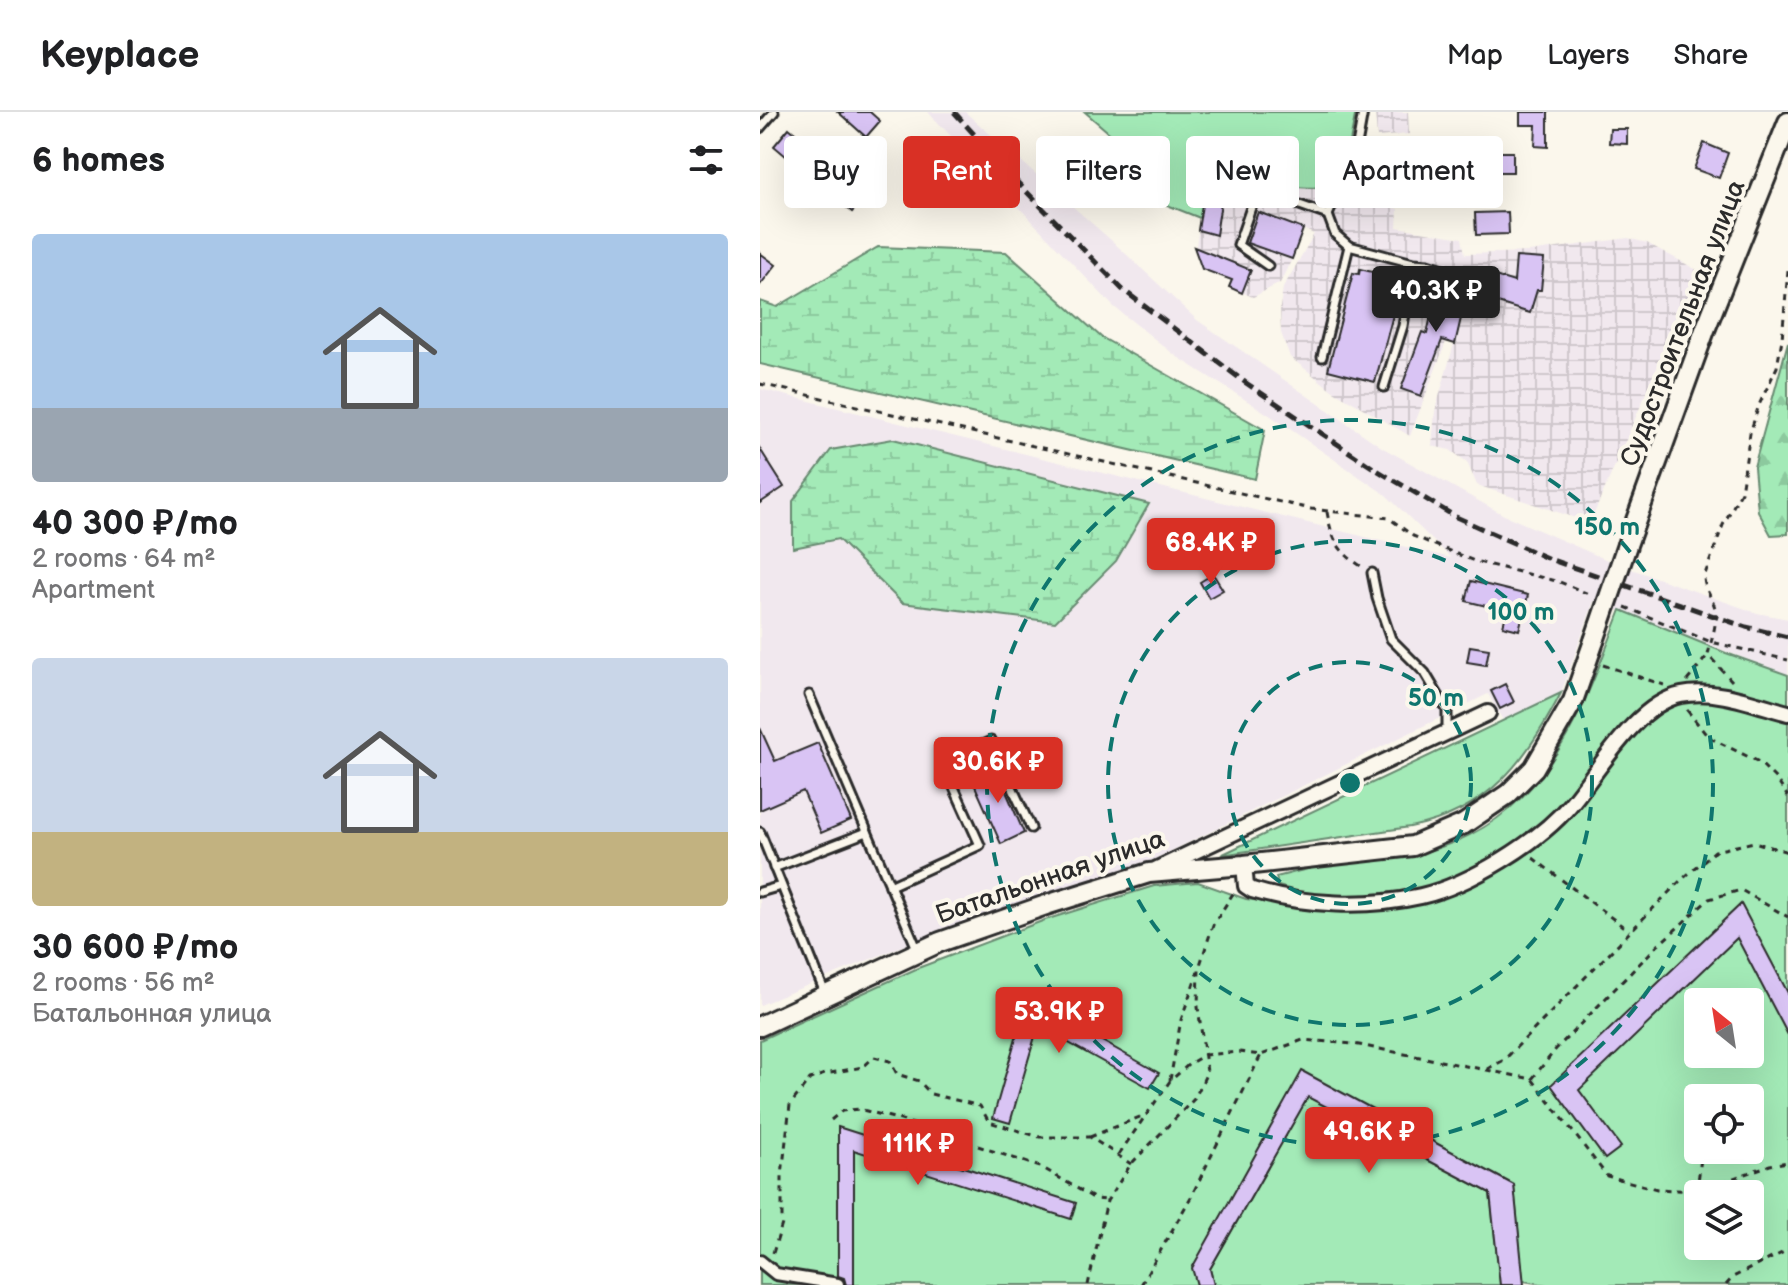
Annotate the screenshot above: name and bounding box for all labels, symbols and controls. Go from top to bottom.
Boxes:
text: Keyplace [40,33,199,78]
text: Map [1447,39,1503,72]
text: Layers [1547,39,1630,72]
text: Share [1674,39,1748,72]
chip: Buy [784,136,887,208]
chip: Rent [903,136,1020,208]
chip: Filters [1036,136,1170,208]
chip: New [1186,136,1299,208]
chip: Apartment [1315,136,1503,208]
icon: filters [684,138,728,182]
text: 6 homes [32,140,165,181]
street label: Судостроительная улица [1614,176,1752,471]
pin: 40.3K ₽ [1362,266,1510,334]
text: 40.3K ₽ [1390,276,1482,307]
icon: home [308,286,452,430]
text: 40 300 ₽/mo [32,503,238,544]
text: 150 m [1574,513,1640,542]
pin: 68.4K ₽ [1137,518,1285,586]
text: 68.4K ₽ [1165,528,1257,559]
text: 2 rooms · 64 m² [32,544,216,575]
text: Apartment [32,575,155,606]
text: 100 m [1488,598,1554,627]
text: 50 m [1408,684,1464,713]
icon: home [308,710,452,854]
pin: 30.6K ₽ [924,737,1072,805]
text: 30.6K ₽ [952,747,1044,778]
centre of rings [1336,769,1364,797]
street label: Батальонная улица [932,824,1169,931]
text: 30 600 ₽/mo [32,927,238,968]
text: 2 rooms · 56 m² [32,968,215,999]
pin: 53.9K ₽ [985,987,1133,1055]
north arrow [1684,988,1764,1068]
map controls [1684,988,1764,1260]
text: 53.9K ₽ [1014,997,1104,1028]
text: Батальонная улица [32,999,272,1030]
button: locate [1684,1084,1764,1164]
pin: 49.6K ₽ [1295,1107,1443,1175]
text: 49.6K ₽ [1323,1117,1415,1148]
pin: 111K ₽ [853,1119,983,1187]
text: 111K ₽ [882,1129,954,1160]
button: layers [1684,1180,1764,1260]

